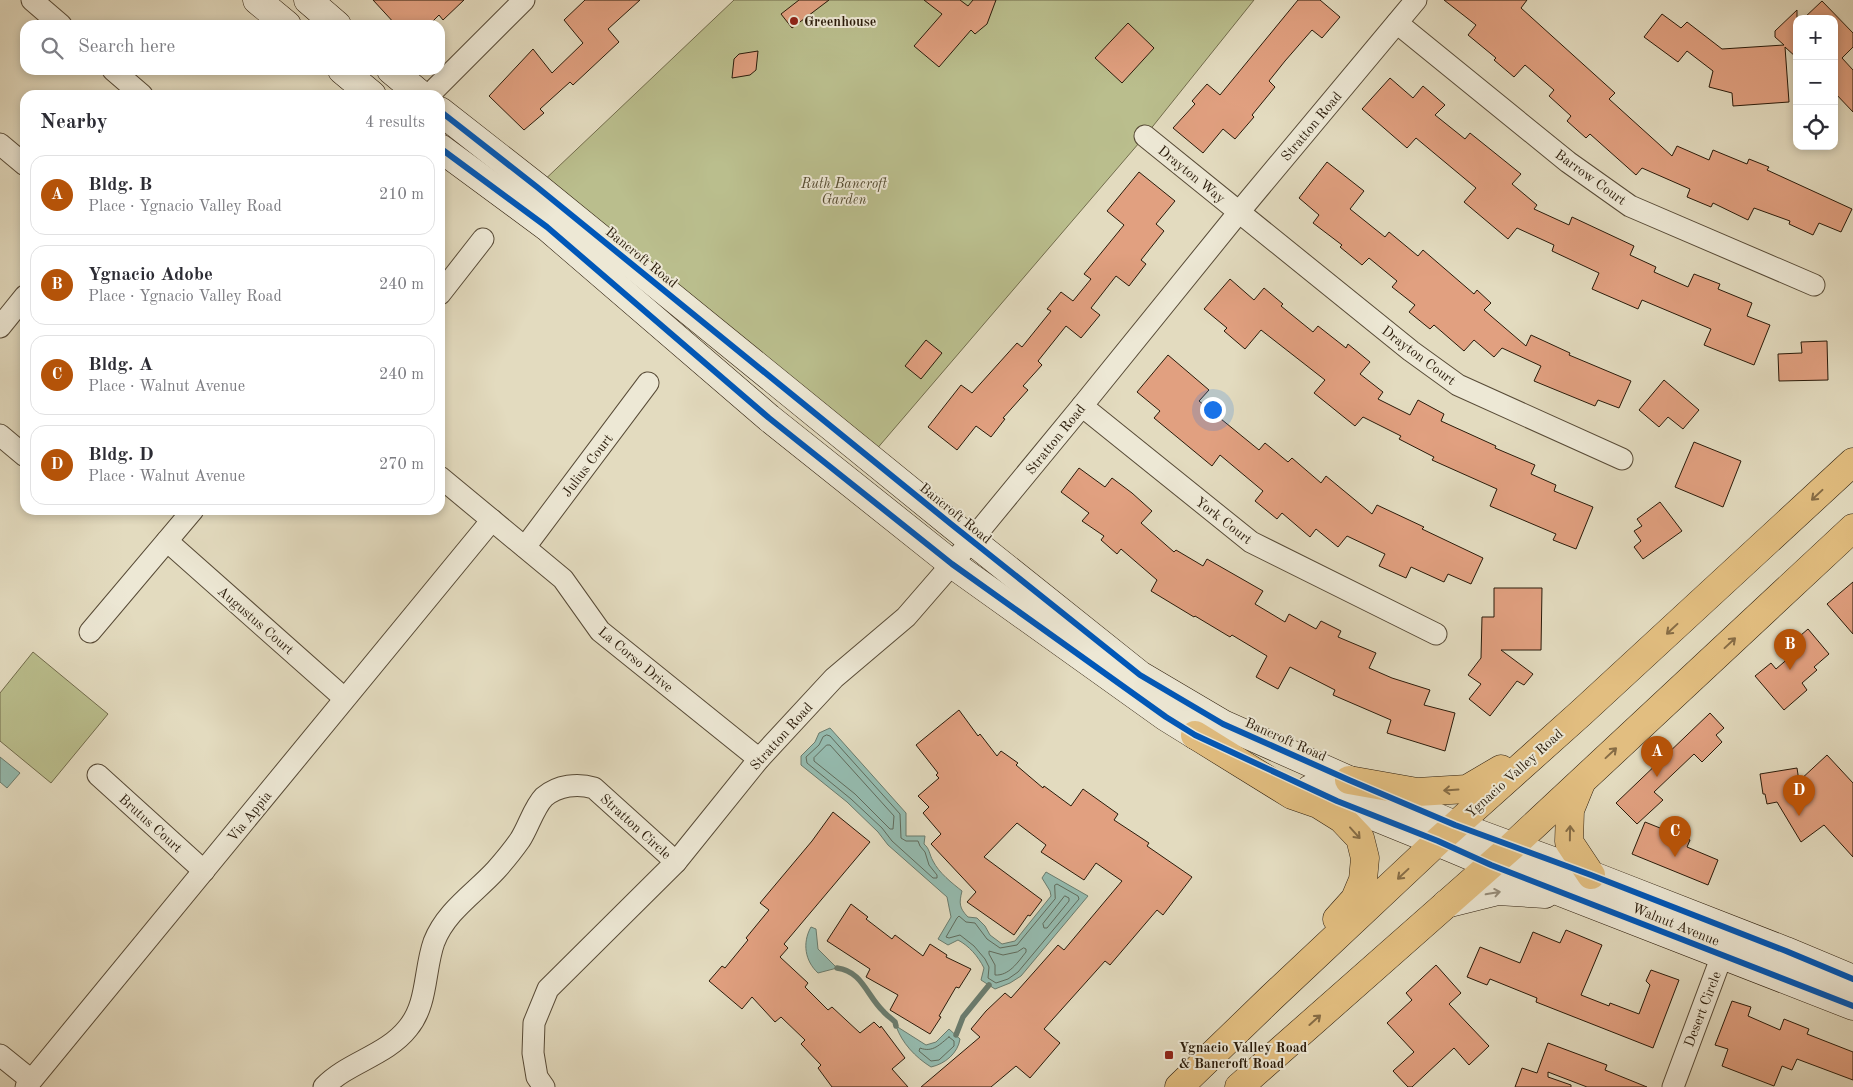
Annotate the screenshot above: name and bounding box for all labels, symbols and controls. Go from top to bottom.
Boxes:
marker: Greenhouse [788,15,800,27]
place label: Greenhouse [804,15,876,29]
map controls [1793,15,1838,150]
button: + [1793,15,1838,60]
search box [20,20,445,75]
icon: search [38,34,66,62]
text: Search here [78,38,175,57]
button: − [1793,60,1838,105]
street label: Stratton Road [1279,89,1345,164]
button: locate [1793,105,1838,150]
text: Nearby [40,112,108,133]
text: 4 results [365,115,425,131]
street label: Drayton Way [1155,144,1228,206]
street label: Barrow Court [1552,147,1629,208]
text: Bldg. B [88,176,152,195]
park label: Ruth Bancroft Garden [800,177,888,207]
text: A [51,187,63,203]
text: 210 m [379,187,424,203]
text: Place · Ygnacio Valley Road [88,199,282,215]
street label: Bancroft Road [603,225,680,291]
text: Ygnacio Adobe [88,266,213,285]
text: B [51,277,63,293]
text: 240 m [379,277,424,293]
text: Place · Ygnacio Valley Road [88,289,282,305]
street label: Drayton Court [1379,324,1458,388]
text: Bldg. A [88,356,153,375]
text: C [52,367,62,383]
text: 240 m [379,367,424,383]
text: Place · Walnut Avenue [88,379,245,395]
your location [1200,397,1226,423]
street label: Stratton Road [1023,402,1088,477]
street label: Julius Court [560,432,616,500]
text: Bldg. D [88,446,154,465]
text: D [51,457,63,473]
text: 270 m [379,457,424,473]
text: Place · Walnut Avenue [88,469,245,485]
street label: Bancroft Road [917,481,994,547]
one-way arrow [1811,489,1824,501]
street label: York Court [1192,494,1254,547]
street label: Augustus Court [214,584,296,658]
one-way arrow [1666,622,1679,634]
street label: La Corso Drive [595,625,675,695]
pin: B [1774,629,1806,670]
one-way arrow [1723,637,1736,649]
street label: Stratton Road [748,700,816,773]
street label: Bancroft Road [1243,716,1328,764]
street label: Ygnacio Valley Road [1463,727,1566,821]
pin: A [1641,736,1673,777]
one-way arrow [1604,747,1617,759]
pin: D [1783,775,1815,816]
one-way arrow [1444,785,1460,795]
street label: Via Appia [225,789,274,845]
street label: Brutus Court [116,792,185,856]
street label: Stratton Circle [597,792,673,862]
pin: C [1659,816,1691,857]
one-way arrow [1565,825,1574,841]
one-way arrow [1349,826,1361,839]
one-way arrow [1396,868,1409,880]
one-way arrow [1485,888,1501,898]
street label: Walnut Avenue [1630,901,1721,949]
street label: Desert Circle [1682,970,1724,1049]
one-way arrow [1309,1014,1322,1025]
place label: Ygnacio Valley Road & Bancroft Road [1179,1041,1308,1071]
marker: Ygnacio Valley Road & Bancroft Road [1163,1049,1175,1061]

